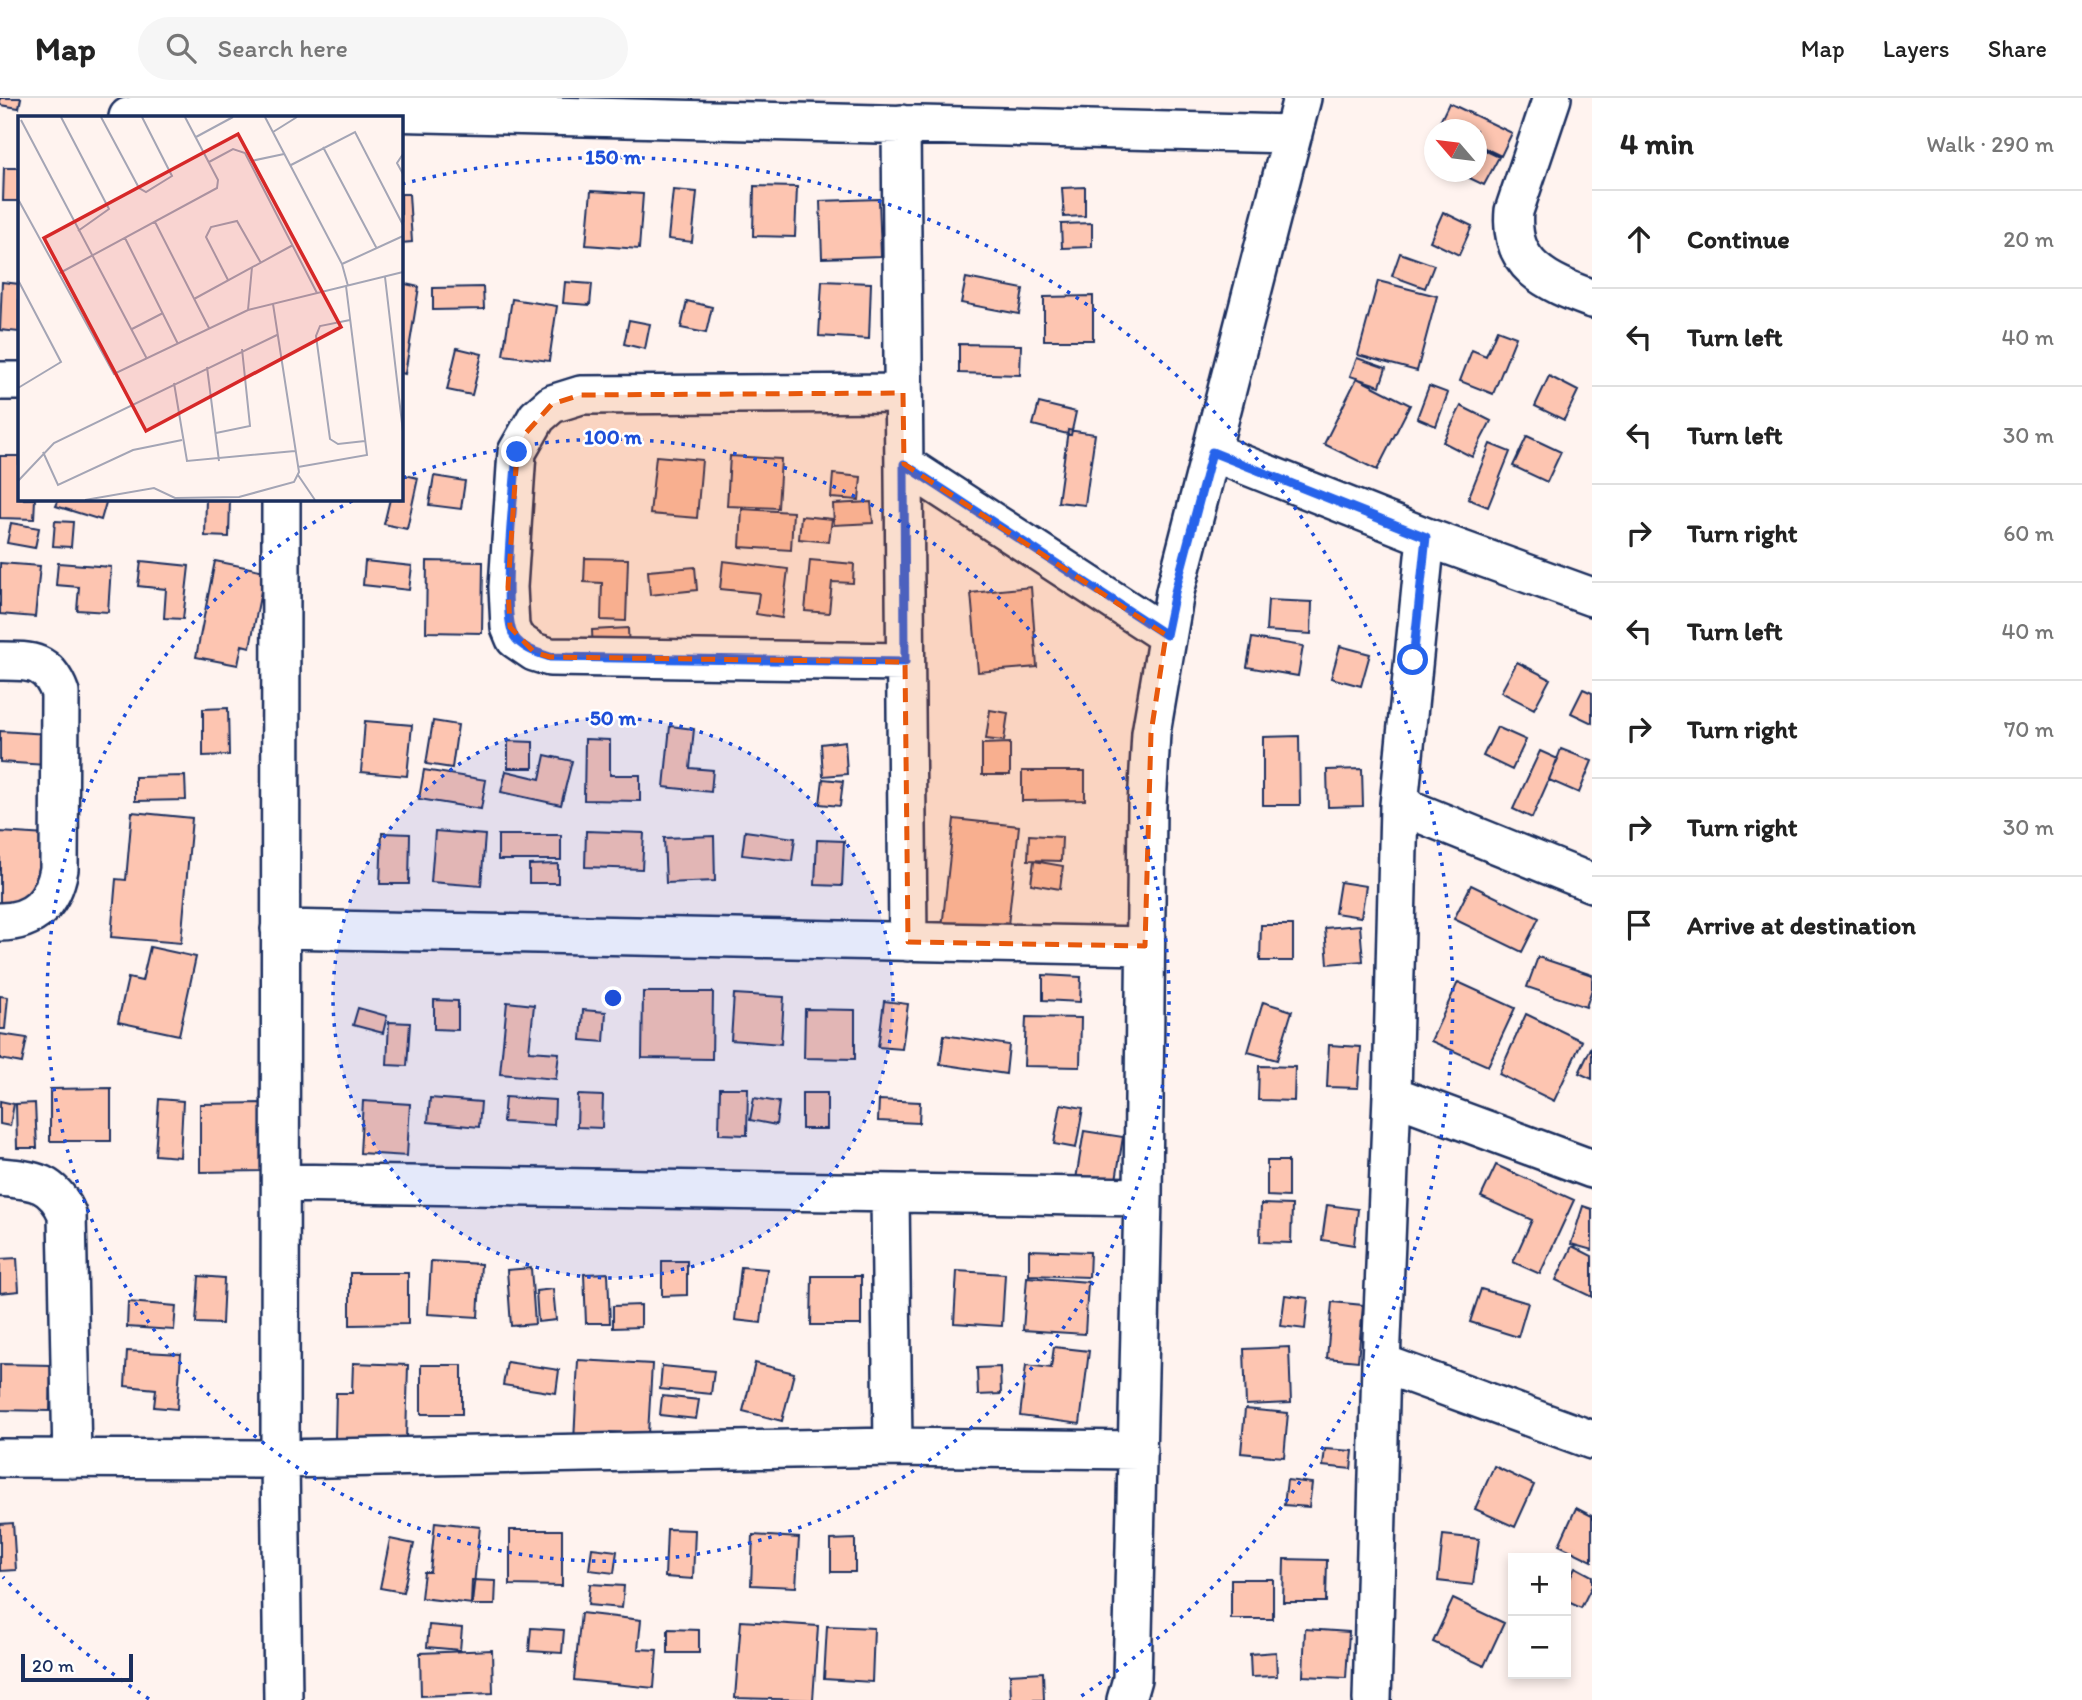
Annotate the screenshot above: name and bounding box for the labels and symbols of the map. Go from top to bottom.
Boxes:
inset map [18,116,402,500]
north arrow [1424,119,1487,182]
text: 150 m [585,144,641,169]
text: 100 m [584,424,642,449]
route end [501,436,532,467]
route start [1397,644,1428,675]
text: 50 m [590,705,637,730]
centre of rings [601,986,625,1010]
scale bar [21,1651,133,1683]

